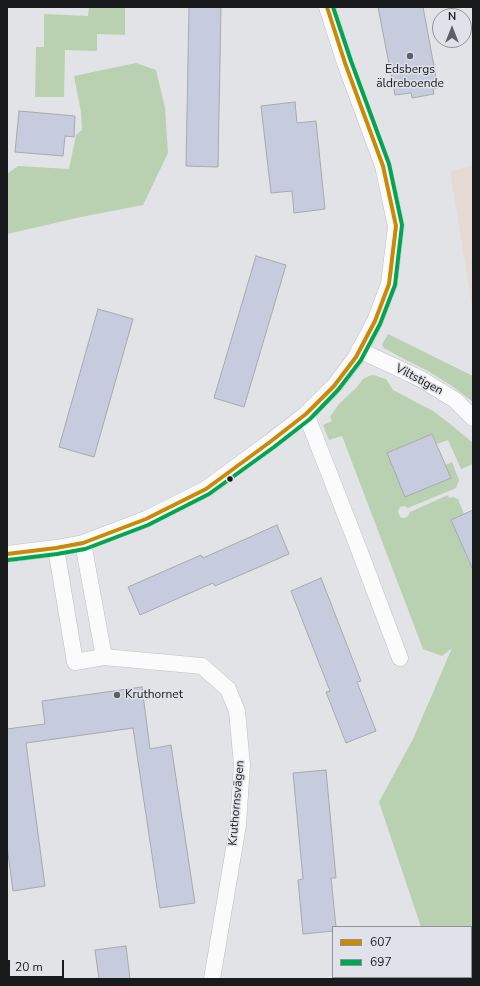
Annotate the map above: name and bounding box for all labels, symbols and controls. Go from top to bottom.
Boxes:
north arrow [432,8,472,48]
text: N [448,9,456,24]
marker: Edsbergs äldreboende [405,51,415,61]
place label: Edsbergs äldreboende [376,63,444,91]
street label: Viltstigen [393,362,445,398]
unlabelled marker [225,474,235,484]
place label: Kruthornet [125,688,183,702]
marker: Kruthornet [112,690,122,700]
street label: Kruthornsvägen [226,760,248,846]
legend [332,926,472,978]
text: 607 [370,934,392,950]
scale bar [10,952,66,978]
text: 697 [370,954,392,970]
text: 20 m [15,959,43,975]

